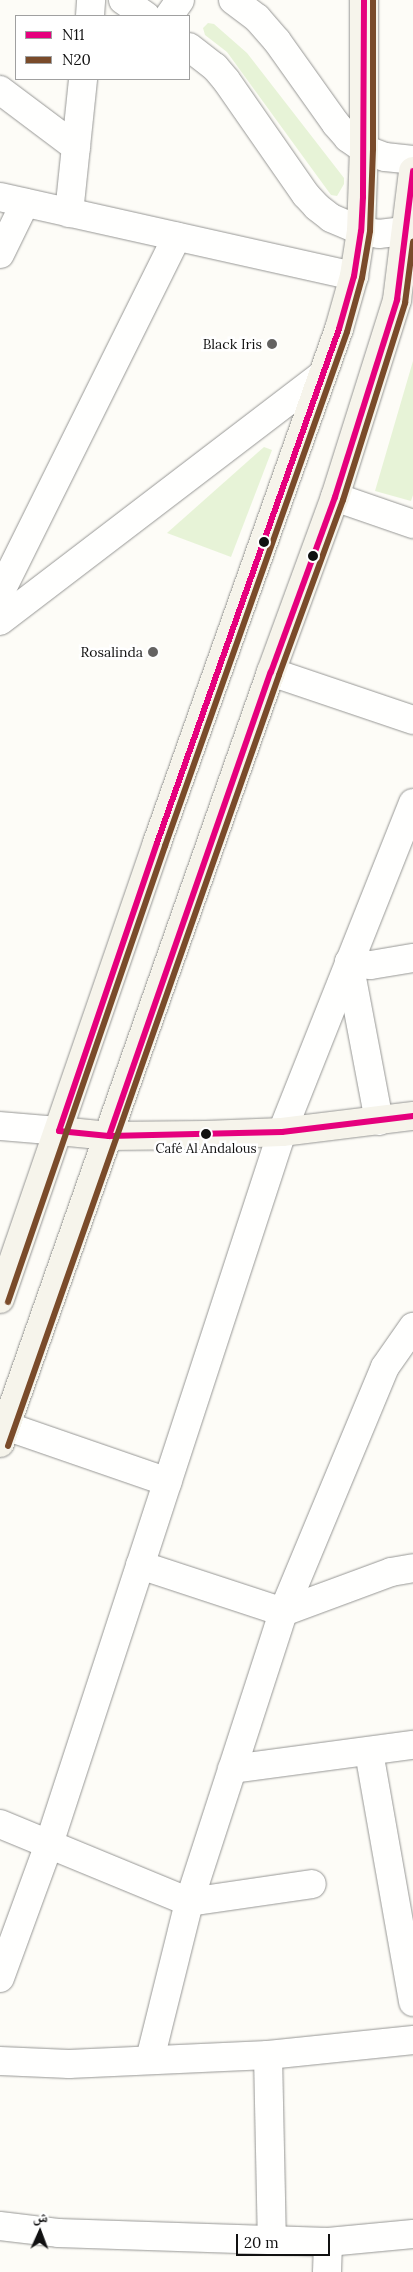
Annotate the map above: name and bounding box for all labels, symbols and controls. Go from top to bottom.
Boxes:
legend [15,15,190,80]
text: N11 [62,25,84,44]
text: N20 [62,50,91,69]
place label: Black Iris [203,336,262,352]
marker: Black Iris [266,338,278,350]
unlabelled marker [259,537,269,547]
unlabelled marker [308,551,318,561]
place label: Rosalinda [81,644,143,660]
marker: Rosalinda [147,646,159,658]
marker: Café Al Andalous [201,1129,211,1139]
place label: Café Al Andalous [155,1141,257,1157]
north arrow [15,2207,65,2257]
text: ش [33,2208,48,2226]
scale bar [238,2224,332,2256]
text: 20 m [244,2233,279,2252]

